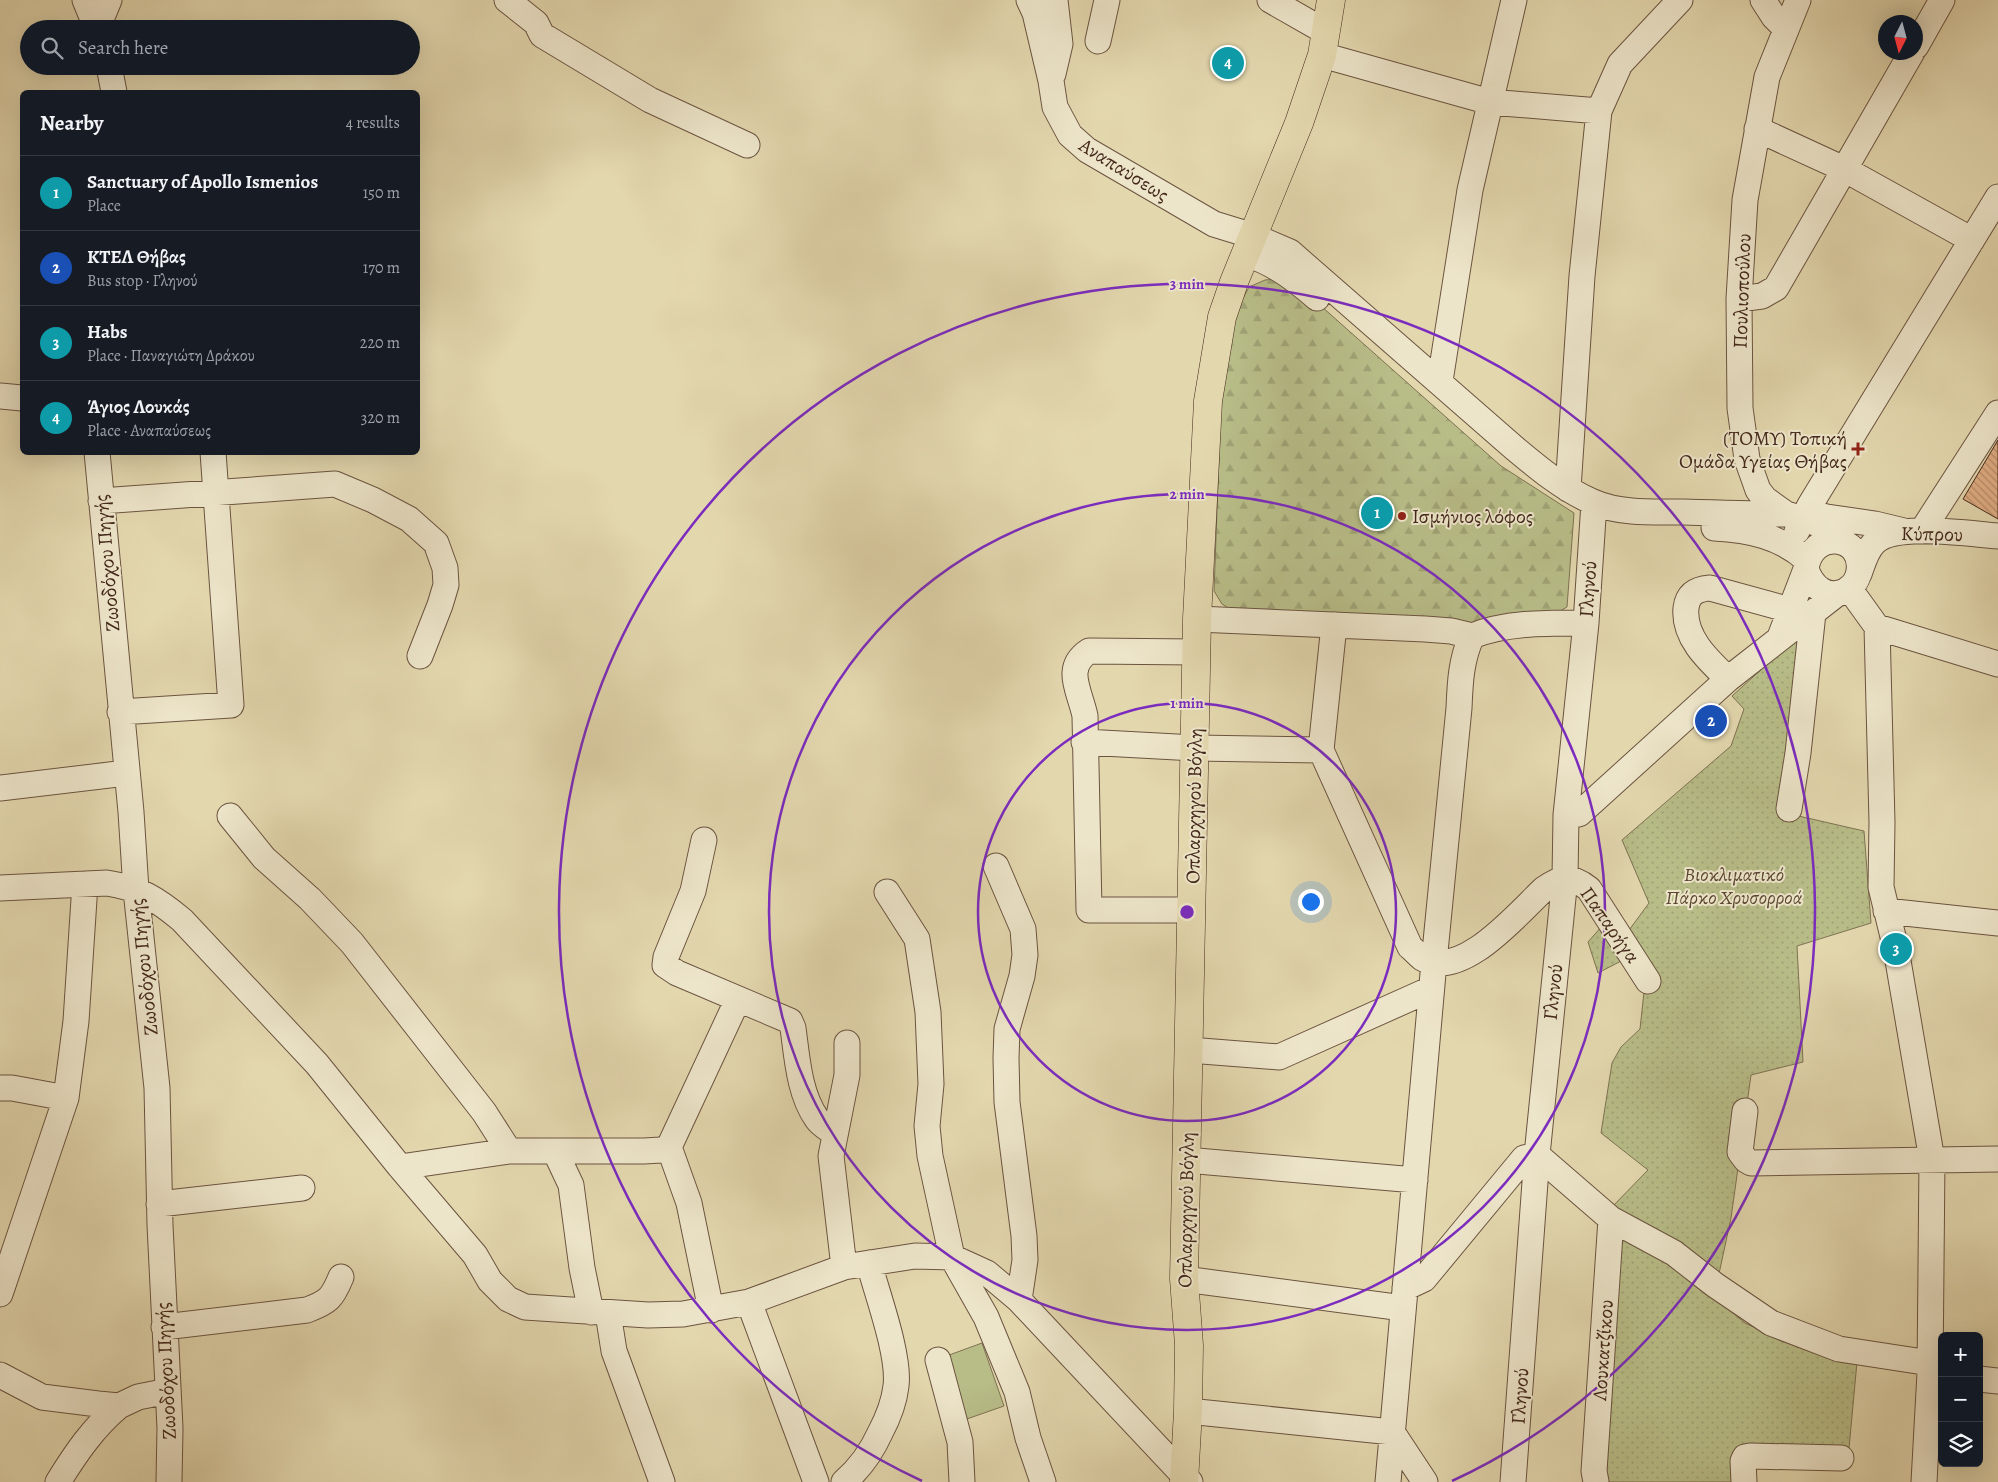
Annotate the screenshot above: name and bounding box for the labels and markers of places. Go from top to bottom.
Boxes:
pin: 4 [1212,44,1244,82]
place label: (ΤΟΜΥ) Τοπική Ομάδα Υγείας Θήβας [1679,425,1847,475]
marker: (ΤΟΜΥ) Τοπική Ομάδα Υγείας Θήβας [1851,442,1865,456]
pin: 1 [1361,494,1393,532]
place label: Ισμήνιος λόφος [1412,503,1533,530]
marker: Ισμήνιος λόφος [1396,510,1408,522]
pin: 2 [1695,702,1727,740]
centre of rings [1178,903,1196,921]
pin: 3 [1880,930,1912,968]

